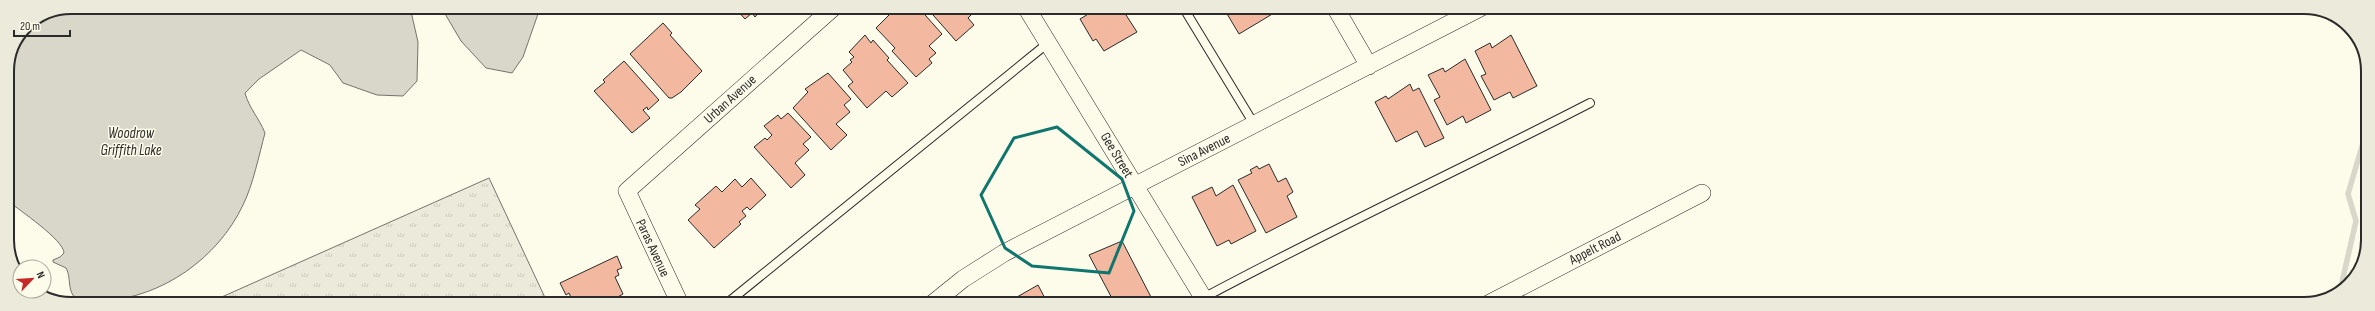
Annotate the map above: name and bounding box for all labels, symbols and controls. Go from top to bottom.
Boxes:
scale bar [14,12,70,38]
text: 20 m [20,19,40,34]
street label: Urban Avenue [700,71,760,127]
water label: Woodrow Griffith Lake [100,124,162,160]
street label: Gee Street [1097,129,1137,181]
street label: Sina Avenue [1175,130,1233,170]
street label: Paras Avenue [632,216,674,280]
street label: Appelt Road [1565,228,1624,269]
north arrow [12,259,52,299]
text: N [33,270,48,281]

